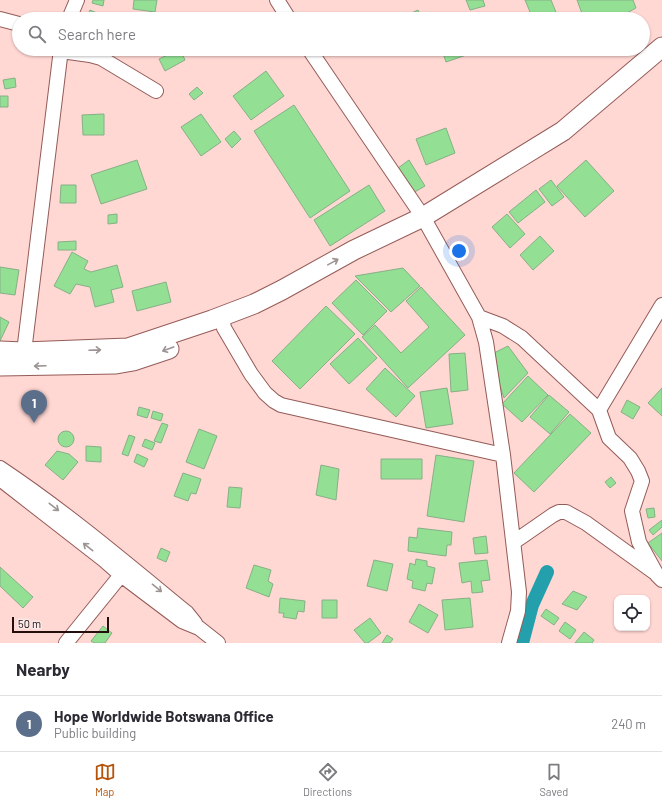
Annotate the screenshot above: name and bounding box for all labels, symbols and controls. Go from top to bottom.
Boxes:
search box [12,12,650,56]
icon: search [26,23,48,45]
text: Search here [58,25,136,43]
your location [449,241,469,261]
one-way arrow [327,258,339,265]
one-way arrow [88,346,101,354]
one-way arrow [162,346,174,354]
one-way arrow [34,362,47,369]
pin: 1 [21,390,47,423]
one-way arrow [49,503,60,512]
one-way arrow [83,543,94,552]
one-way arrow [151,584,162,592]
map controls [614,595,650,631]
button: locate [614,595,650,631]
scale bar [12,615,109,634]
text: 50 m [18,617,41,630]
text: Nearby [16,659,70,679]
text: Hope Worldwide Botswana Office [54,707,274,725]
text: 1 [27,716,31,732]
text: 240 m [611,716,646,732]
text: Public building [54,725,136,741]
tab: Map [94,761,116,798]
tab: Directions [303,761,352,798]
tab: Saved [539,761,568,798]

